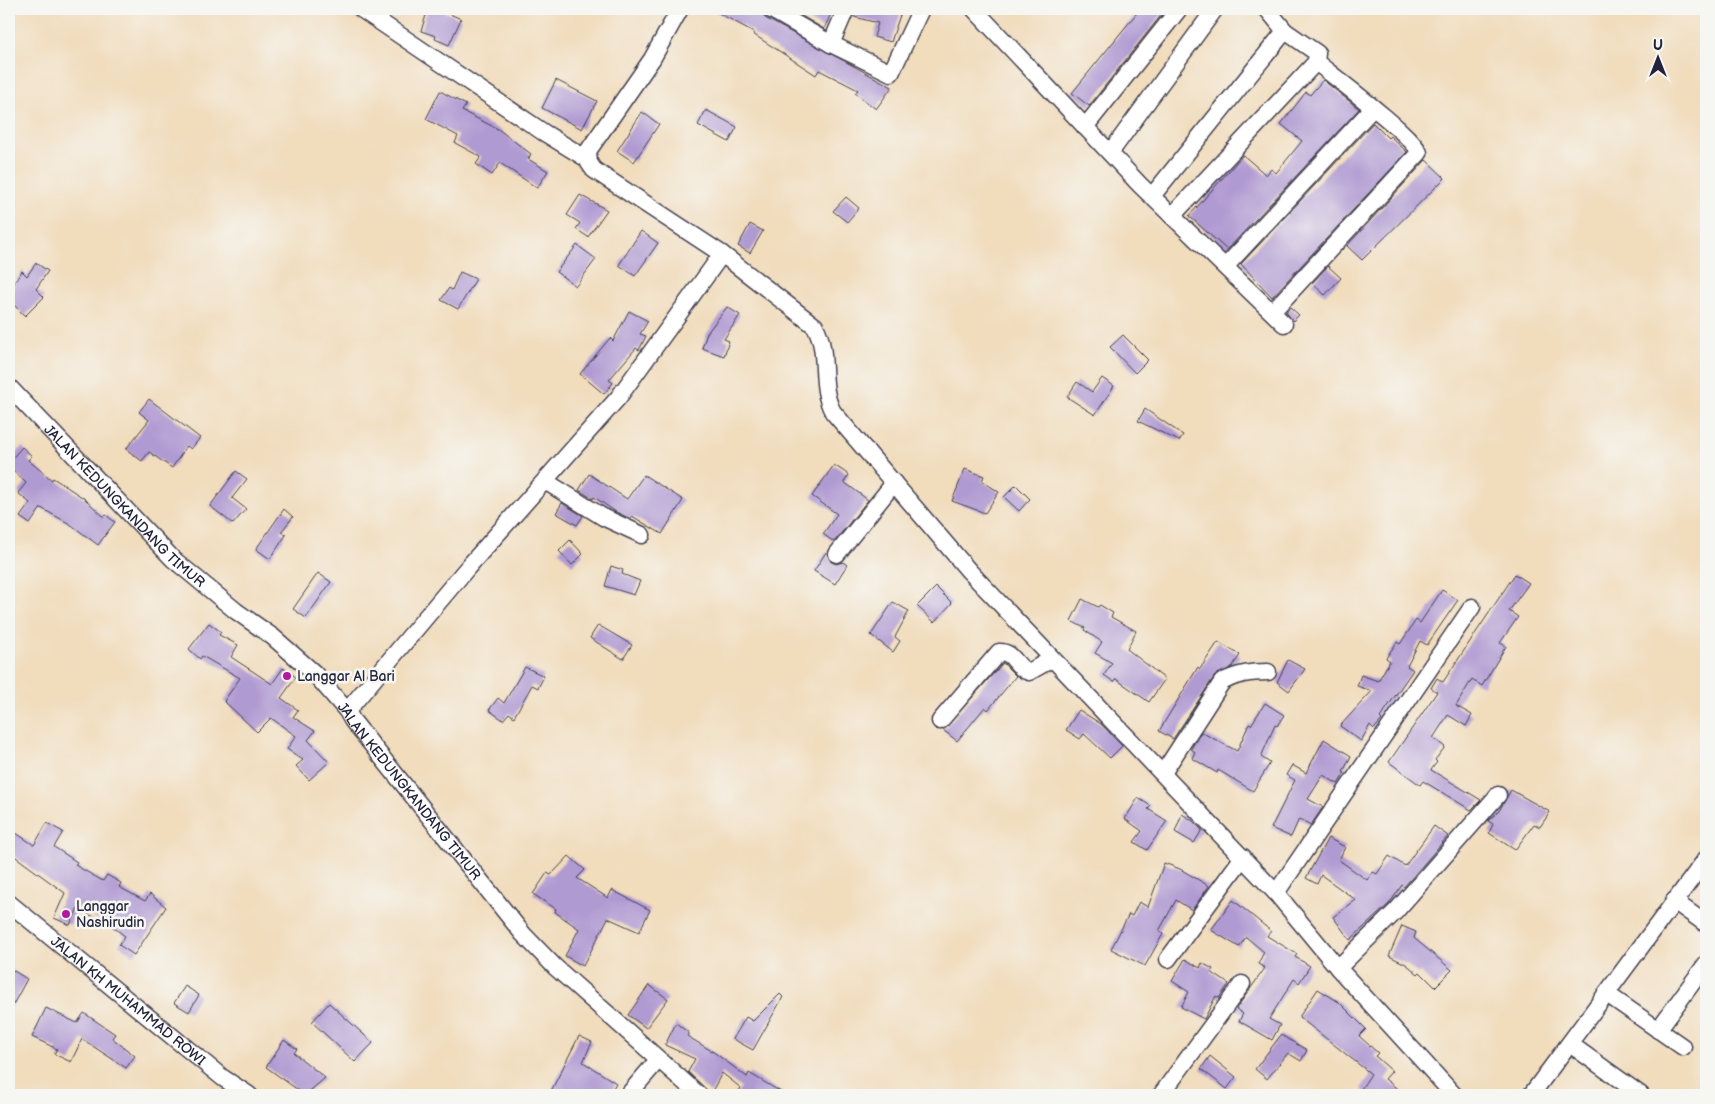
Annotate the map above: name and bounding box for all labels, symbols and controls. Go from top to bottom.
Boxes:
north arrow [1632,32,1682,82]
text: U [1653,37,1663,54]
street label: JALAN KEDUNGKANDANG TIMUR [41,421,209,591]
place label: Langgar Al Bari [297,668,395,685]
marker: Langgar Al Bari [281,670,293,682]
street label: JALAN KEDUNGKANDANG TIMUR [334,698,485,883]
place label: Langgar Nashirudin [76,898,145,931]
marker: Langgar Nashirudin [60,908,72,920]
street label: JALAN KH MUHAMMAD ROWI [48,932,209,1069]

